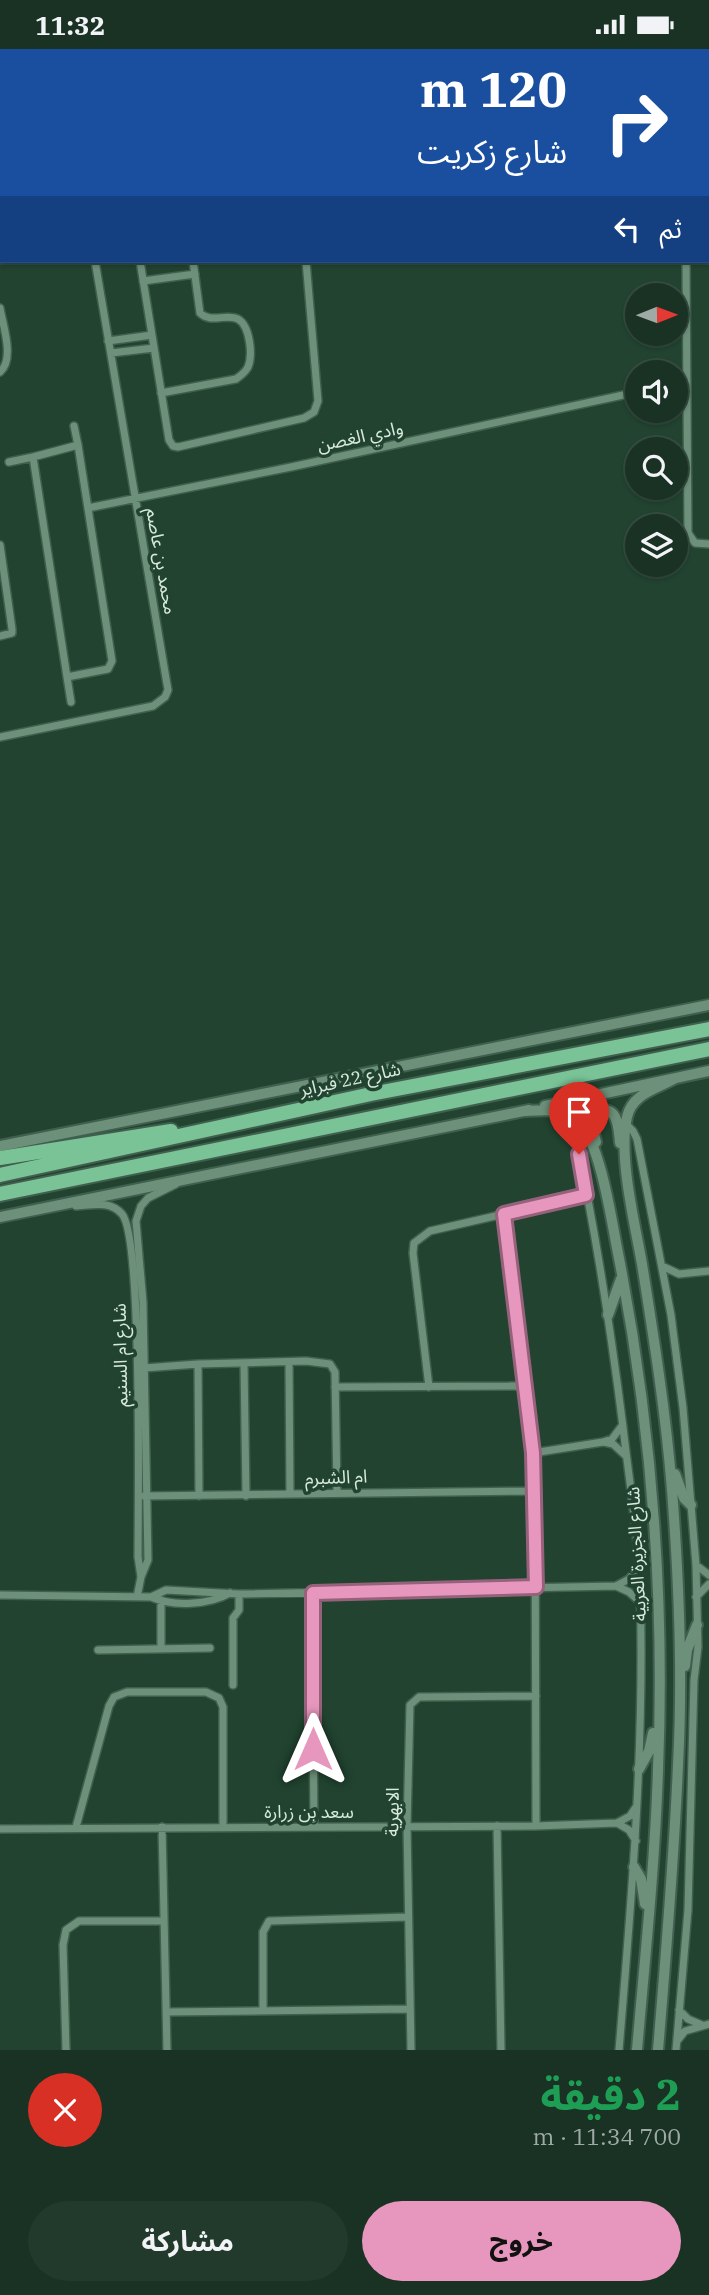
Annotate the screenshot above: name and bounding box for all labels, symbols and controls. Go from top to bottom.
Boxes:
text: 11:32 [35,8,105,42]
text: 120 m [420,57,567,120]
icon: right [591,77,682,168]
text: شارع زكريت [417,130,567,172]
icon: left [608,210,646,248]
text: ثم [660,211,682,245]
north arrow [625,283,688,347]
map controls [625,283,688,577]
button: sound [625,360,688,423]
street label: وادي الغصن [315,416,406,458]
button: search [625,437,688,500]
street label: محمد بن عاصم [139,506,183,616]
button: layers [625,514,688,577]
street label: شارع 22 فبراير [296,1057,403,1104]
pin [549,1082,609,1154]
icon: arrive [560,1093,598,1131]
street label: شارع ام السنيم [108,1303,135,1407]
street label: ام الشبرم [304,1464,368,1493]
street label: شارع الجزيرة العربية [621,1486,654,1622]
position arrow [276,1712,350,1786]
street label: الابهرية [380,1787,404,1837]
street label: سعد بن زرارة [264,1800,354,1823]
text: 2 دقيقة [540,2067,681,2122]
button: close [28,2073,102,2147]
text: 700 m · 11:34 [532,2121,681,2151]
button: مشاركة [28,2201,348,2281]
button: خروج [362,2201,681,2281]

